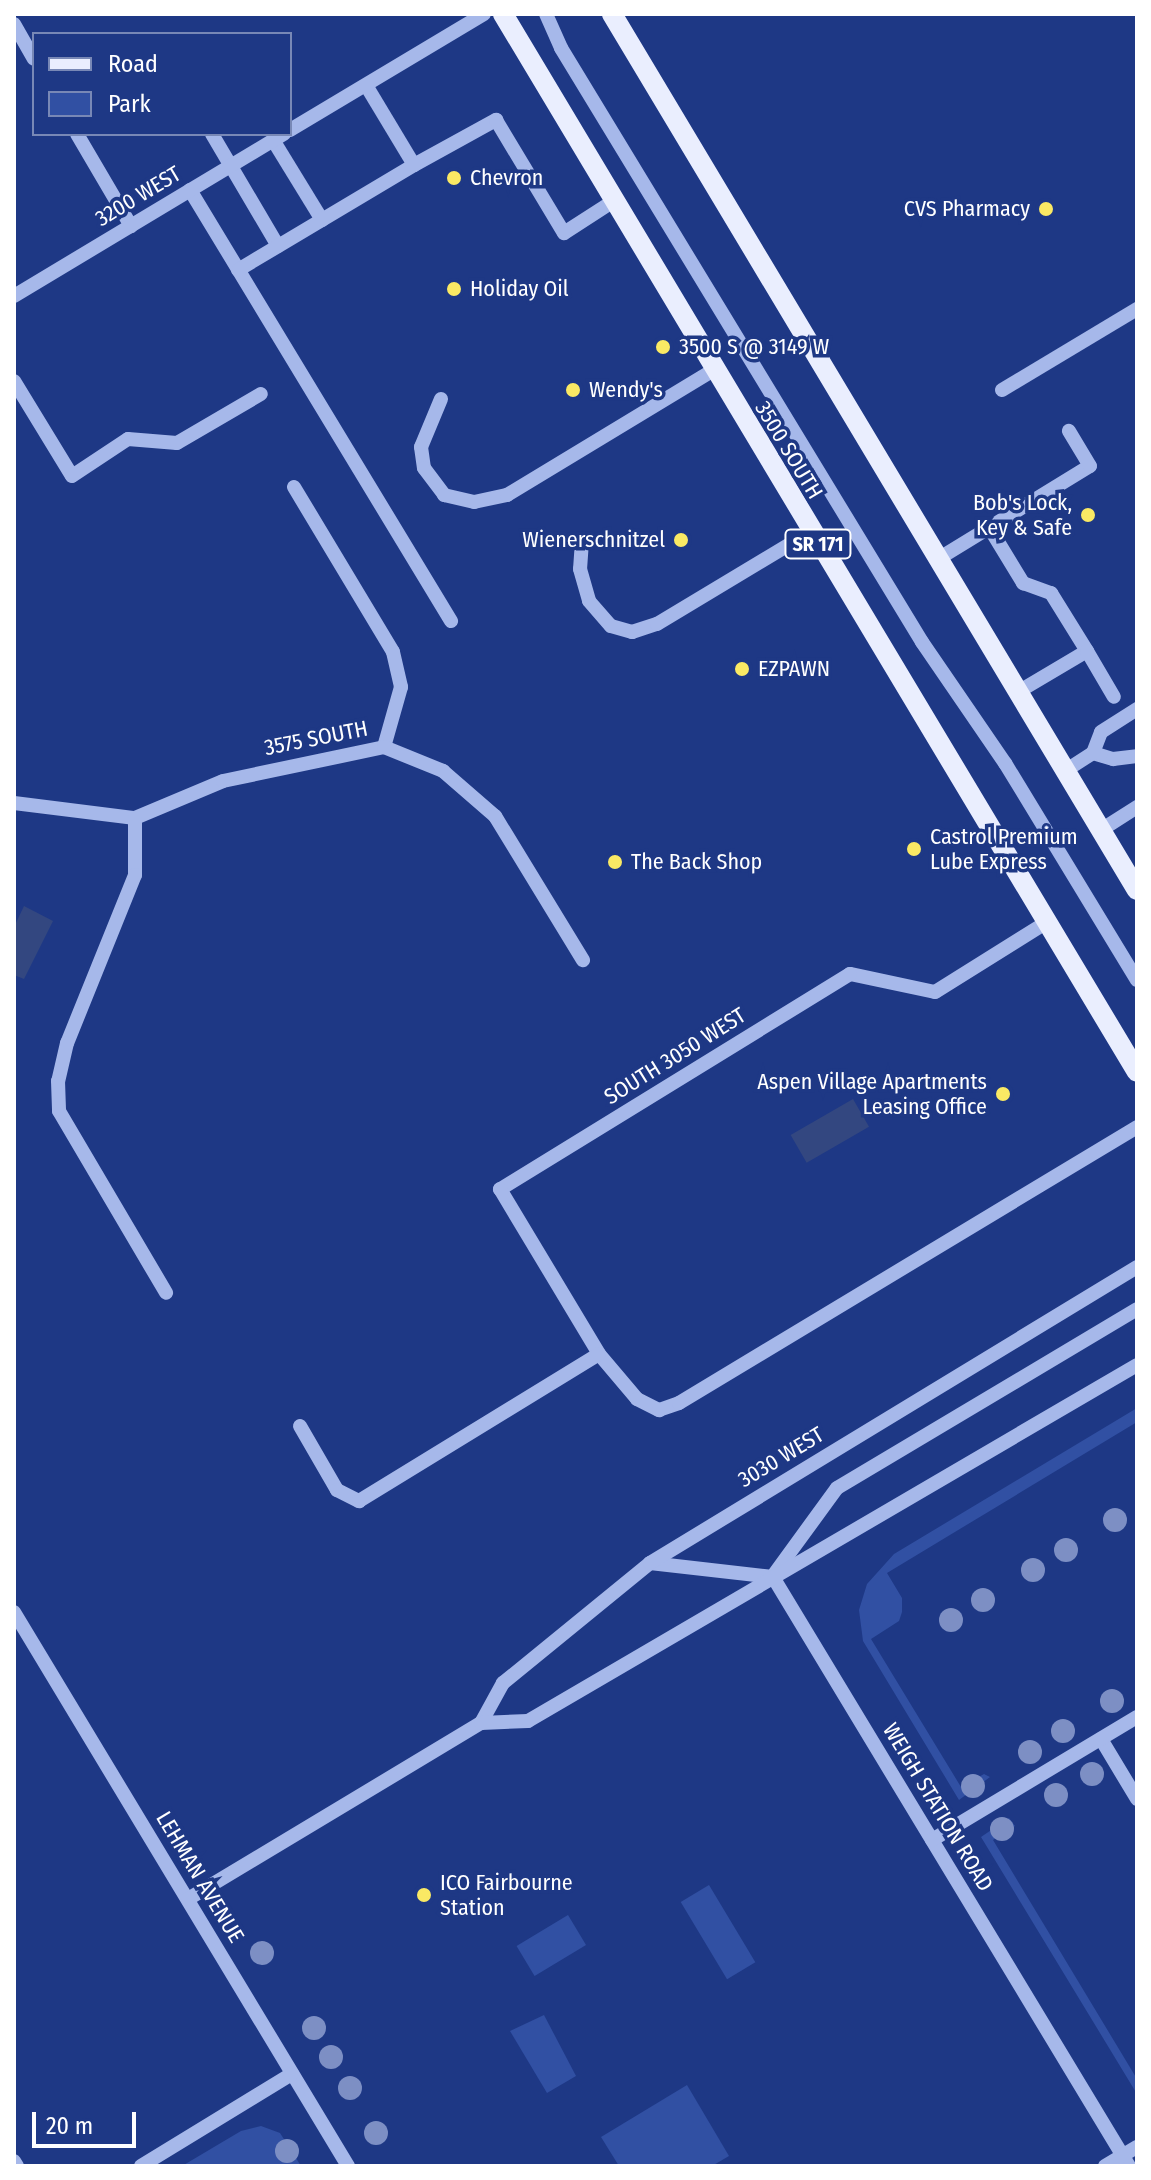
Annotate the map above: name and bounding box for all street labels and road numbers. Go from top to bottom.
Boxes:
street label: 3200 WEST [91,160,185,232]
street label: 3500 SOUTH [750,396,828,504]
road number: SR 171 [784,528,852,560]
street label: 3575 SOUTH [262,715,370,761]
street label: SOUTH 3050 WEST [599,1002,751,1110]
street label: 3030 WEST [734,1421,828,1493]
street label: WEIGH STATION ROAD [877,1718,999,1896]
street label: LEHMAN AVENUE [150,1807,250,1947]

